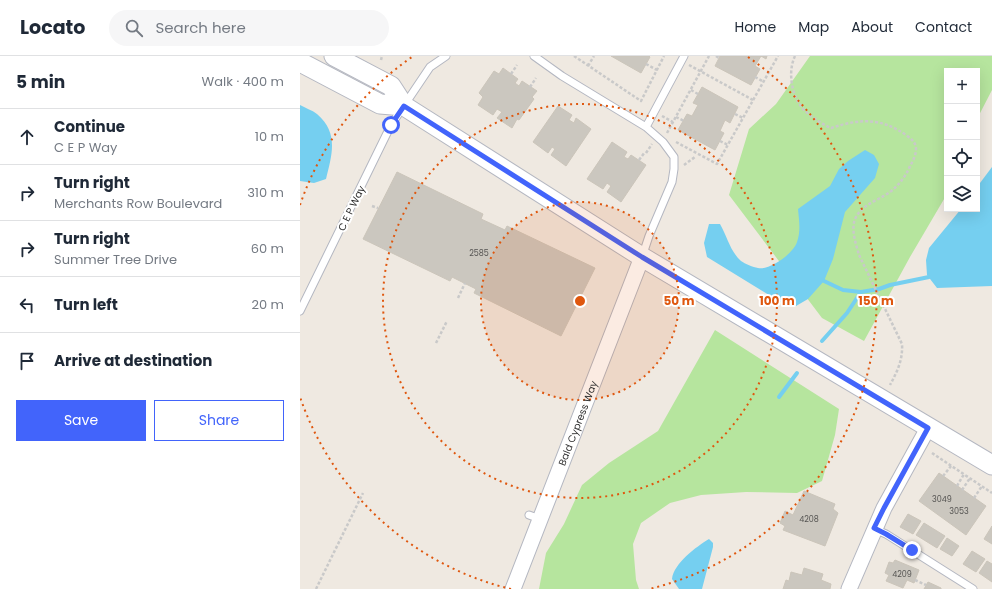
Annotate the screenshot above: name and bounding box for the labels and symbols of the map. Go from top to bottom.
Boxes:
route start [382,116,400,134]
street label: C E P Way [334,183,369,233]
house number: 2585 [469,248,489,259]
text: 50 m [664,292,695,309]
text: 100 m [759,292,795,309]
text: 150 m [858,292,894,309]
centre of rings [573,294,587,308]
street label: Bald Cypress Way [555,378,601,468]
house number: 3049 [932,494,952,505]
house number: 3053 [949,506,969,517]
house number: 4208 [799,514,819,525]
route end [903,541,921,559]
house number: 4209 [892,569,912,580]

